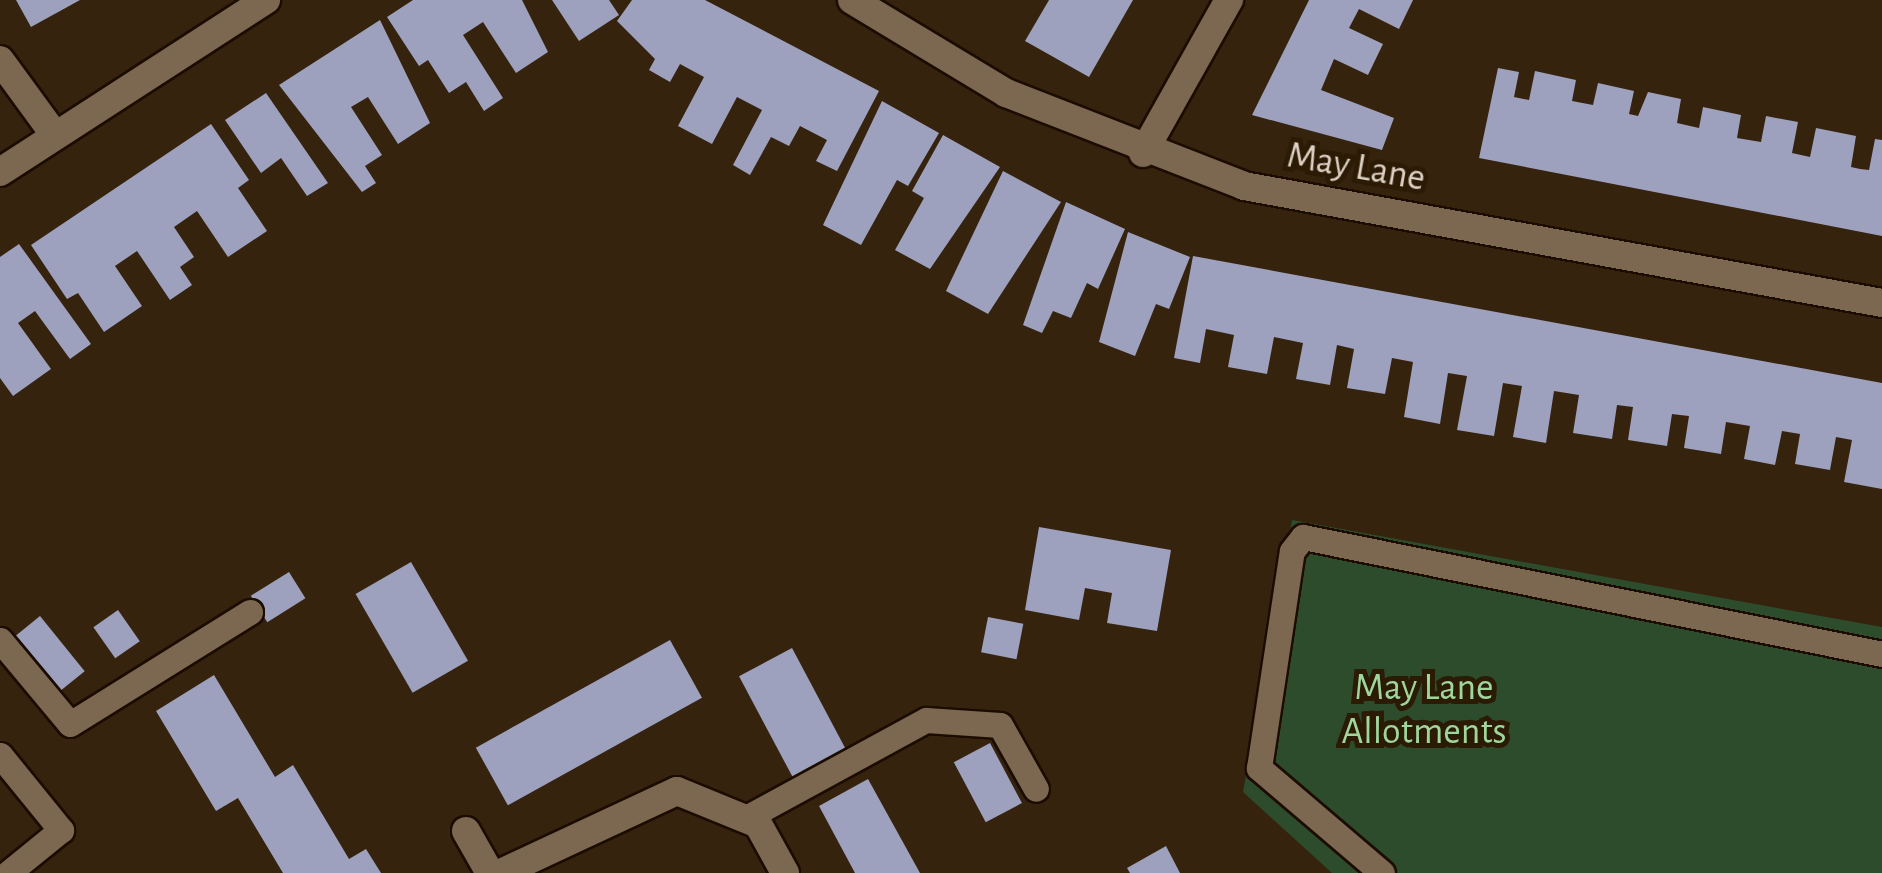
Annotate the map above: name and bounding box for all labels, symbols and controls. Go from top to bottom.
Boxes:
street label: May Lane [1283,133,1429,203]
park label: May Lane Allotments [1341,666,1507,756]

